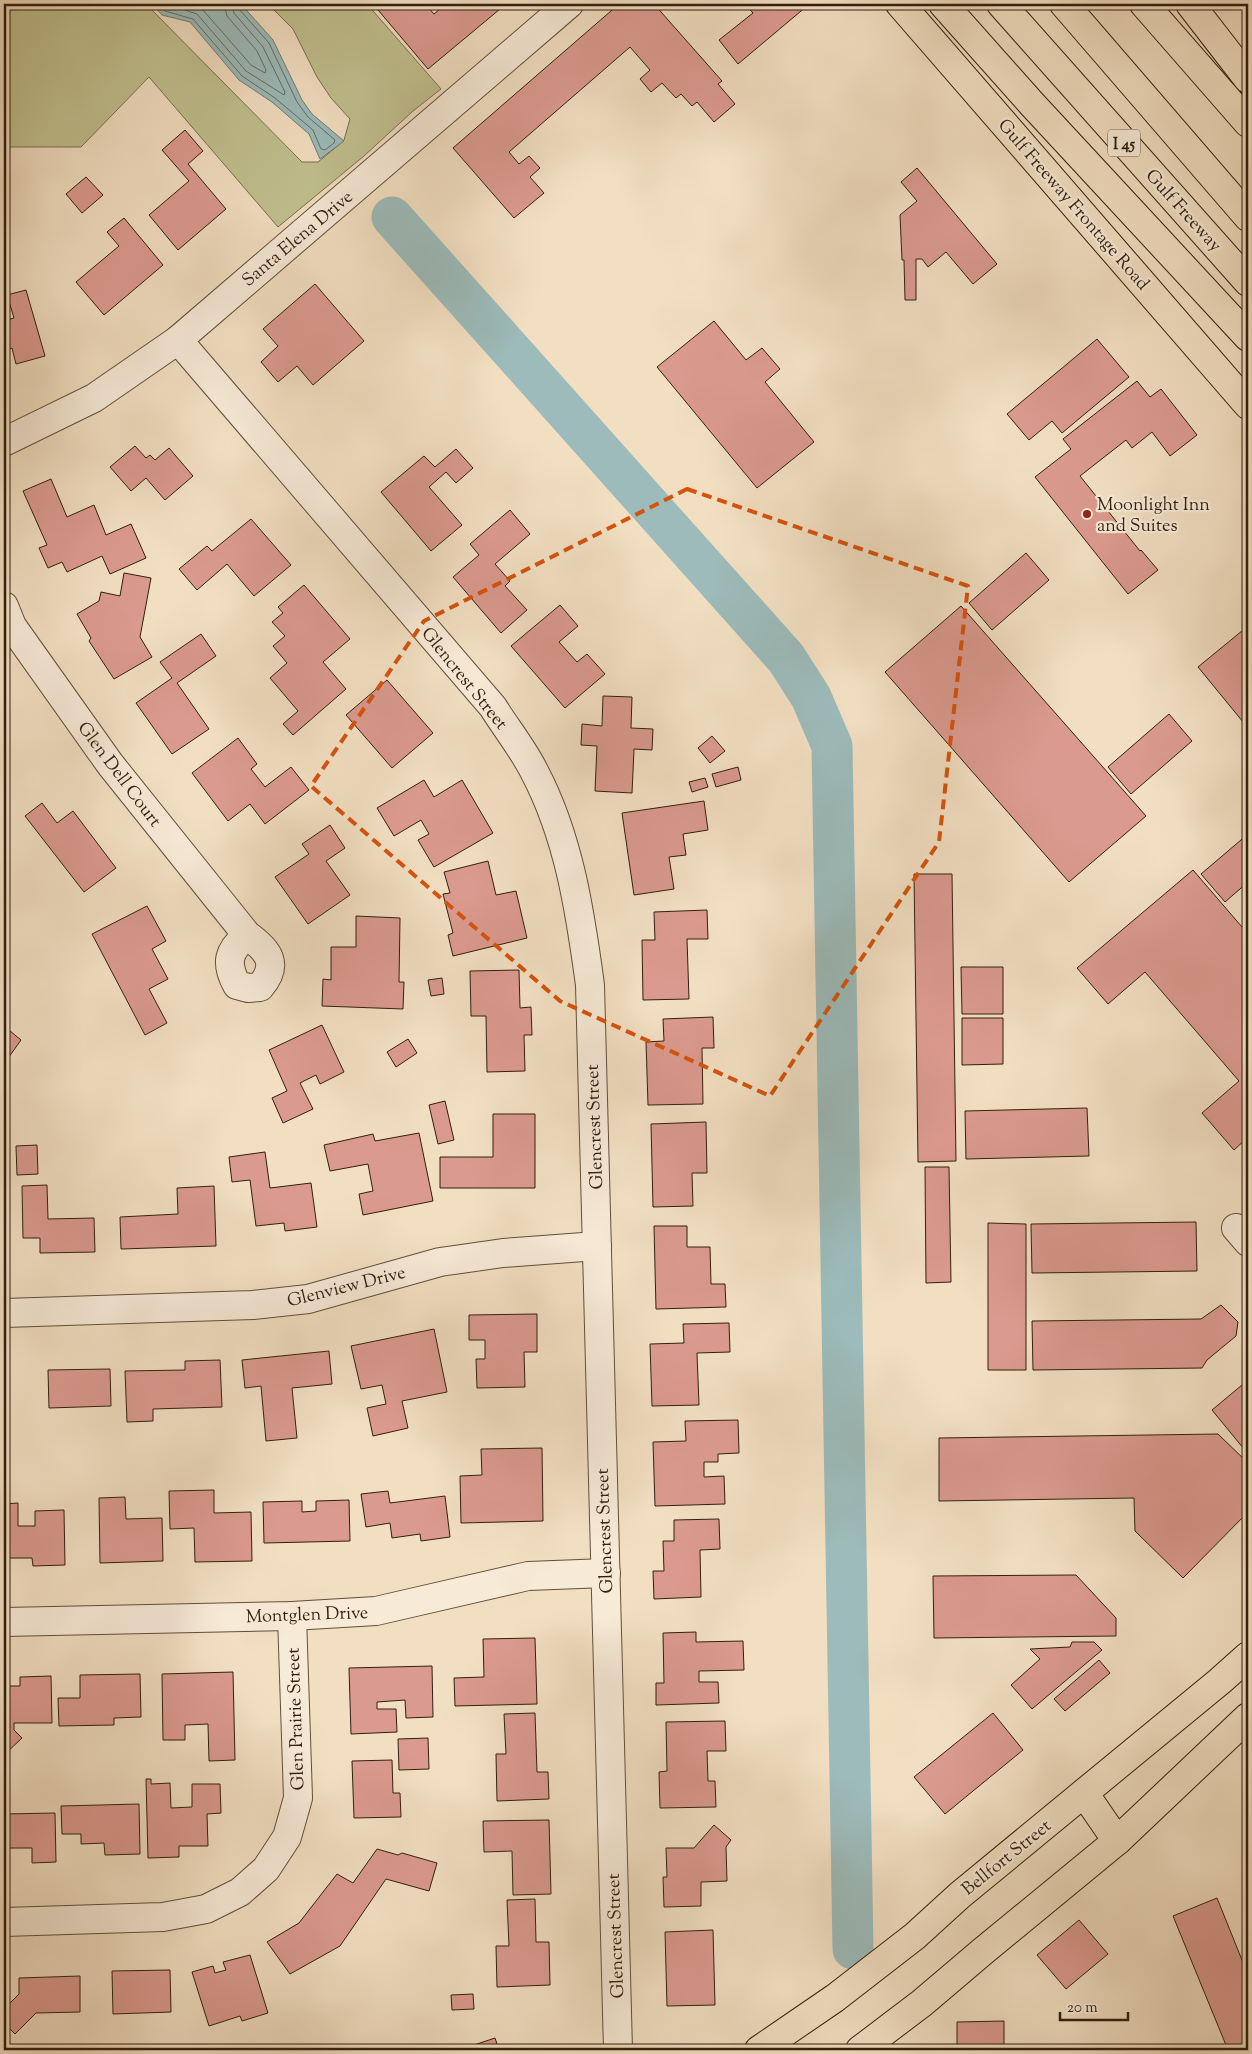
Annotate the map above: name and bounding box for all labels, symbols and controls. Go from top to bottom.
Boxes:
street label: Gulf Freeway Frontage Road [991,114,1154,297]
road number: I 45 [1108,130,1140,156]
street label: Gulf Freeway [1138,164,1227,259]
street label: Santa Elena Drive [237,185,359,294]
place label: Moonlight Inn and Suites [1097,493,1210,540]
marker: Moonlight Inn and Suites [1081,508,1093,520]
street label: Glencrest Street [414,622,513,736]
street label: Glen Dell Court [70,717,167,833]
street label: Glencrest Street [581,1064,611,1190]
street label: Glenview Drive [285,1261,408,1315]
street label: Glencrest Street [591,1468,621,1594]
street label: Montglen Drive [245,1601,369,1631]
street label: Glen Prairie Street [282,1647,312,1791]
street label: Bellfort Street [957,1814,1058,1903]
street label: Glencrest Street [602,1873,632,1999]
scale bar [1060,1989,1127,2021]
text: 20 m [1067,1998,1098,2019]

